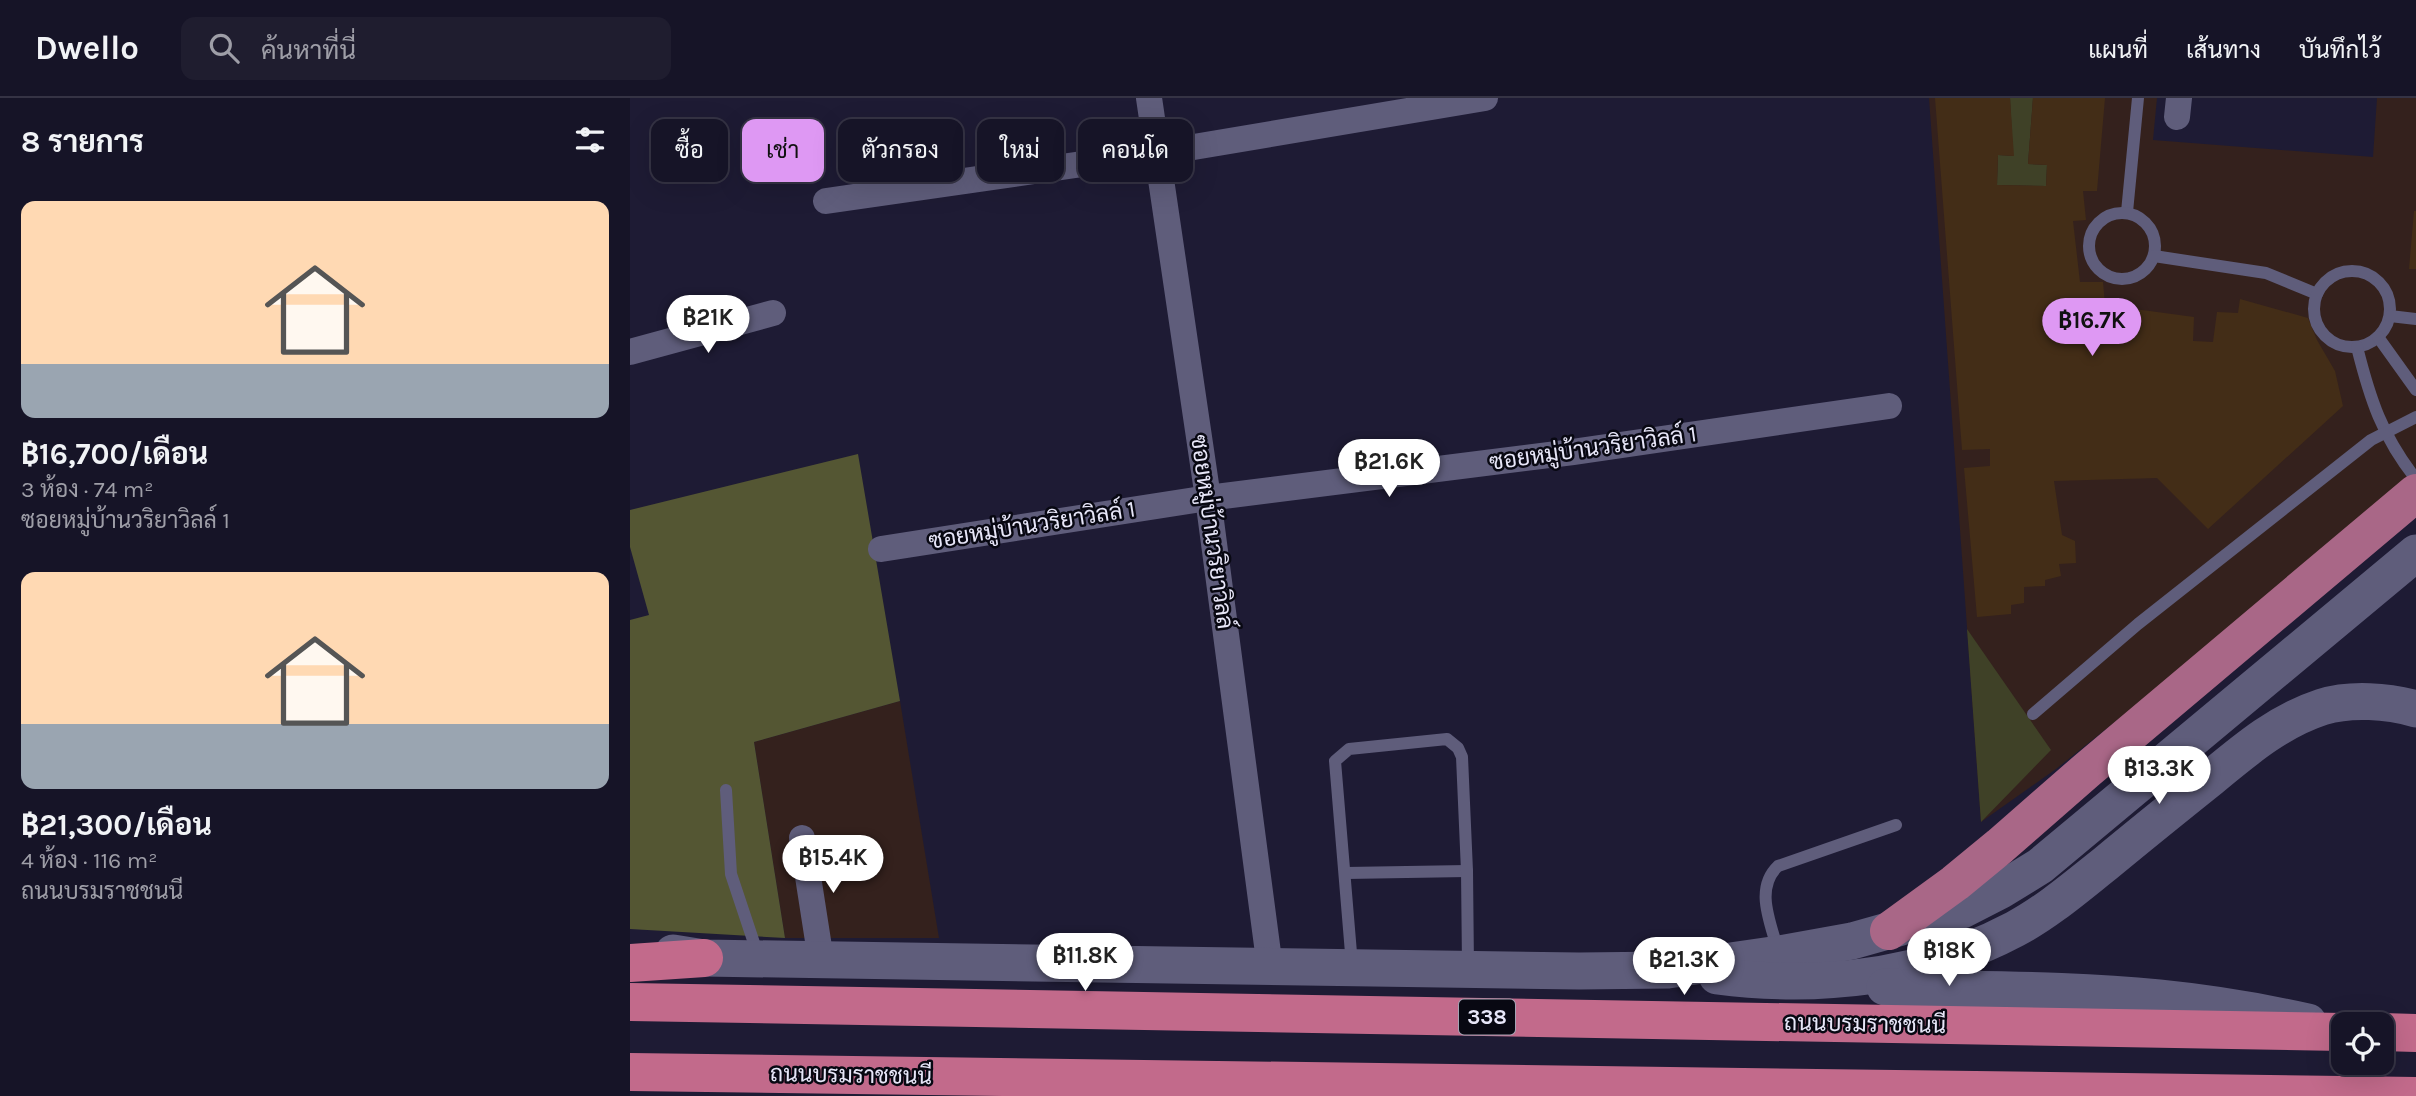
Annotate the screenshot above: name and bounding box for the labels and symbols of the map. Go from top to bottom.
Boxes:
pin: ฿21K [667,296,749,355]
pin: ฿16.7K [2035,299,2149,358]
street label: ซอยหมู่บ้านวริยาวิลล์ 1 [1487,417,1699,479]
street label: ซอยหมู่บ้านวริยาวิลล์ [1182,433,1242,631]
pin: ฿21.6K [1332,440,1446,499]
street label: ซอยหมู่บ้านวริยาวิลล์ 1 [926,492,1138,558]
pin: ฿13.3K [2102,746,2216,806]
pin: ฿15.4K [776,836,890,895]
pin: ฿18K [1908,928,1990,988]
pin: ฿11.8K [1028,934,1142,993]
pin: ฿21.3K [1627,937,1741,997]
road number: 338 [1459,1000,1515,1034]
street label: ถนนบรมราชชนนี [1784,1007,1946,1039]
street label: ถนนบรมราชชนนี [770,1058,932,1090]

